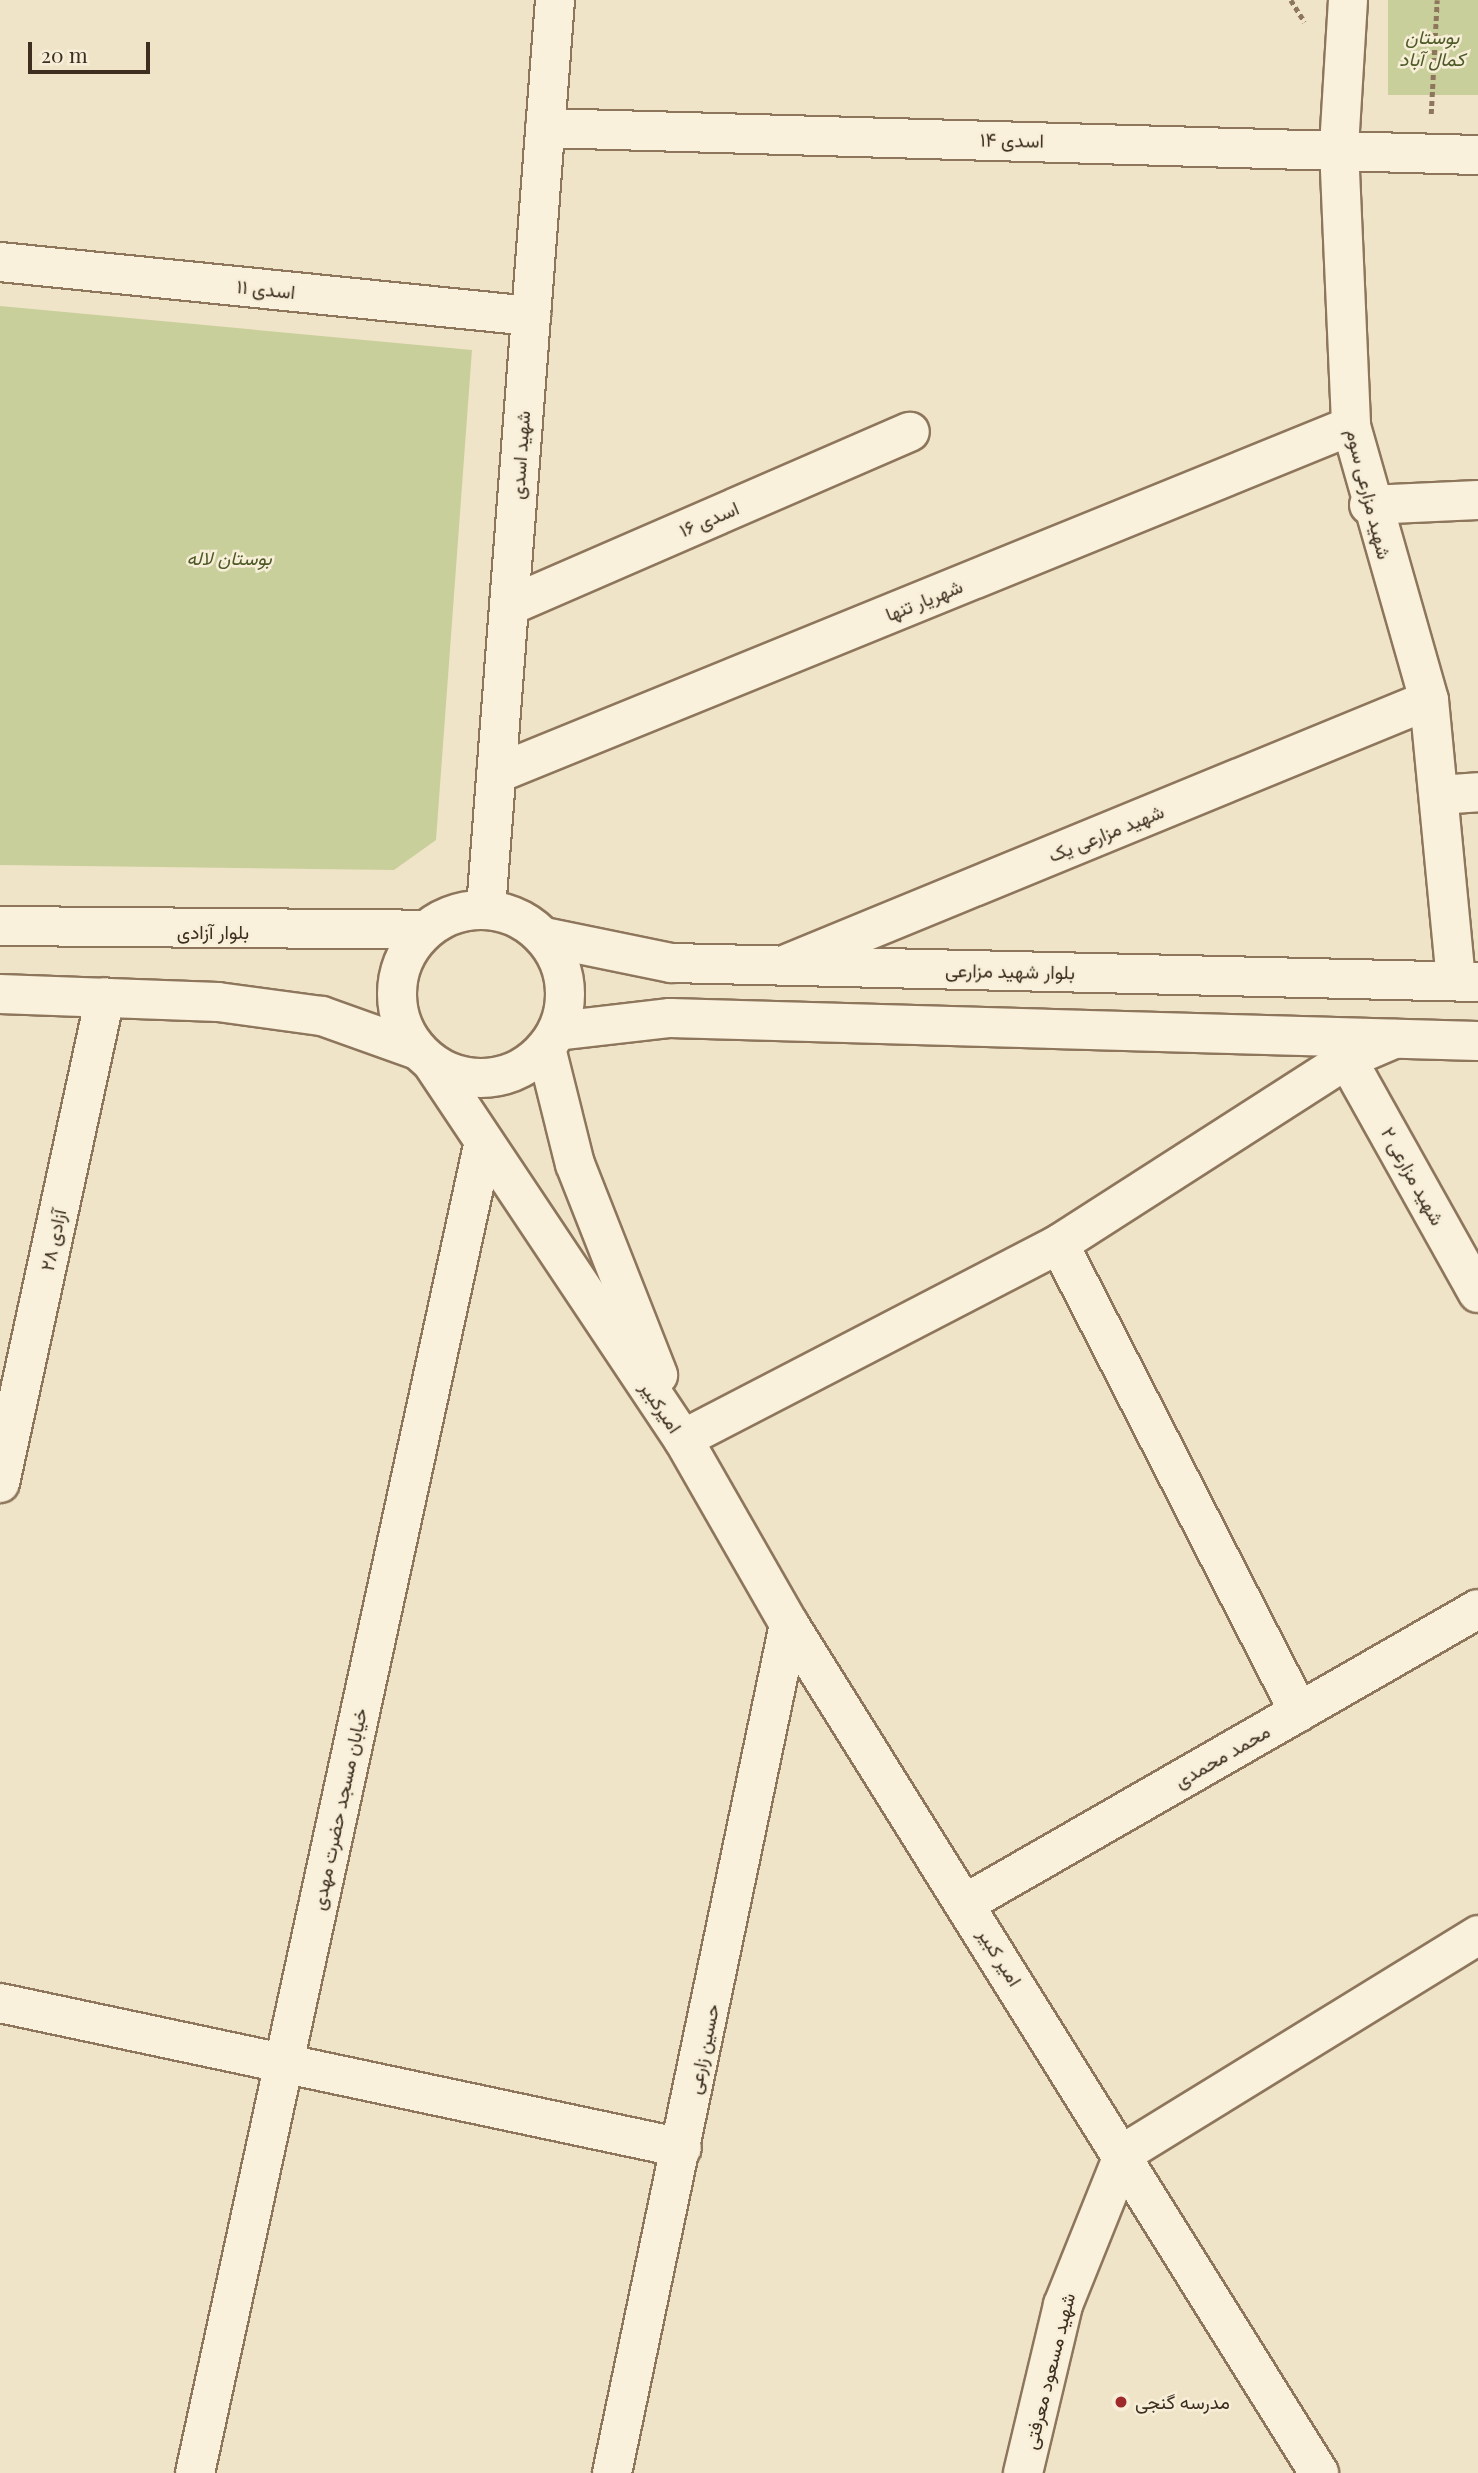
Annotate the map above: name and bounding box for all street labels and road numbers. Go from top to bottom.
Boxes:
street label: اسدی ۱۴ [980,128,1044,152]
street label: اسدی ۱۱ [236,275,296,303]
street label: شهید اسدی [506,410,534,500]
street label: شهید مزارعی سوم [1342,426,1396,562]
street label: اسدی ۱۶ [676,496,742,542]
street label: شهریار تنها [882,574,966,626]
street label: شهید مزارعی یک [1045,799,1167,867]
street label: بلوار آزادی [177,921,249,943]
street label: بلوار شهید مزارعی [945,958,1075,984]
street label: شهید مزارعی ۲ [1377,1123,1449,1229]
street label: آزادی ۲۸ [35,1207,71,1273]
street label: امیرکبیر [635,1377,687,1437]
street label: خیابان مسجد حضرت مهدی [306,1706,372,1912]
street label: محمد محمدی [1170,1720,1274,1792]
street label: امیر کبیر [973,1924,1027,1990]
street label: حسین زارعی [682,2002,724,2096]
street label: شهید مسعود معرفتی [1019,2290,1079,2452]

